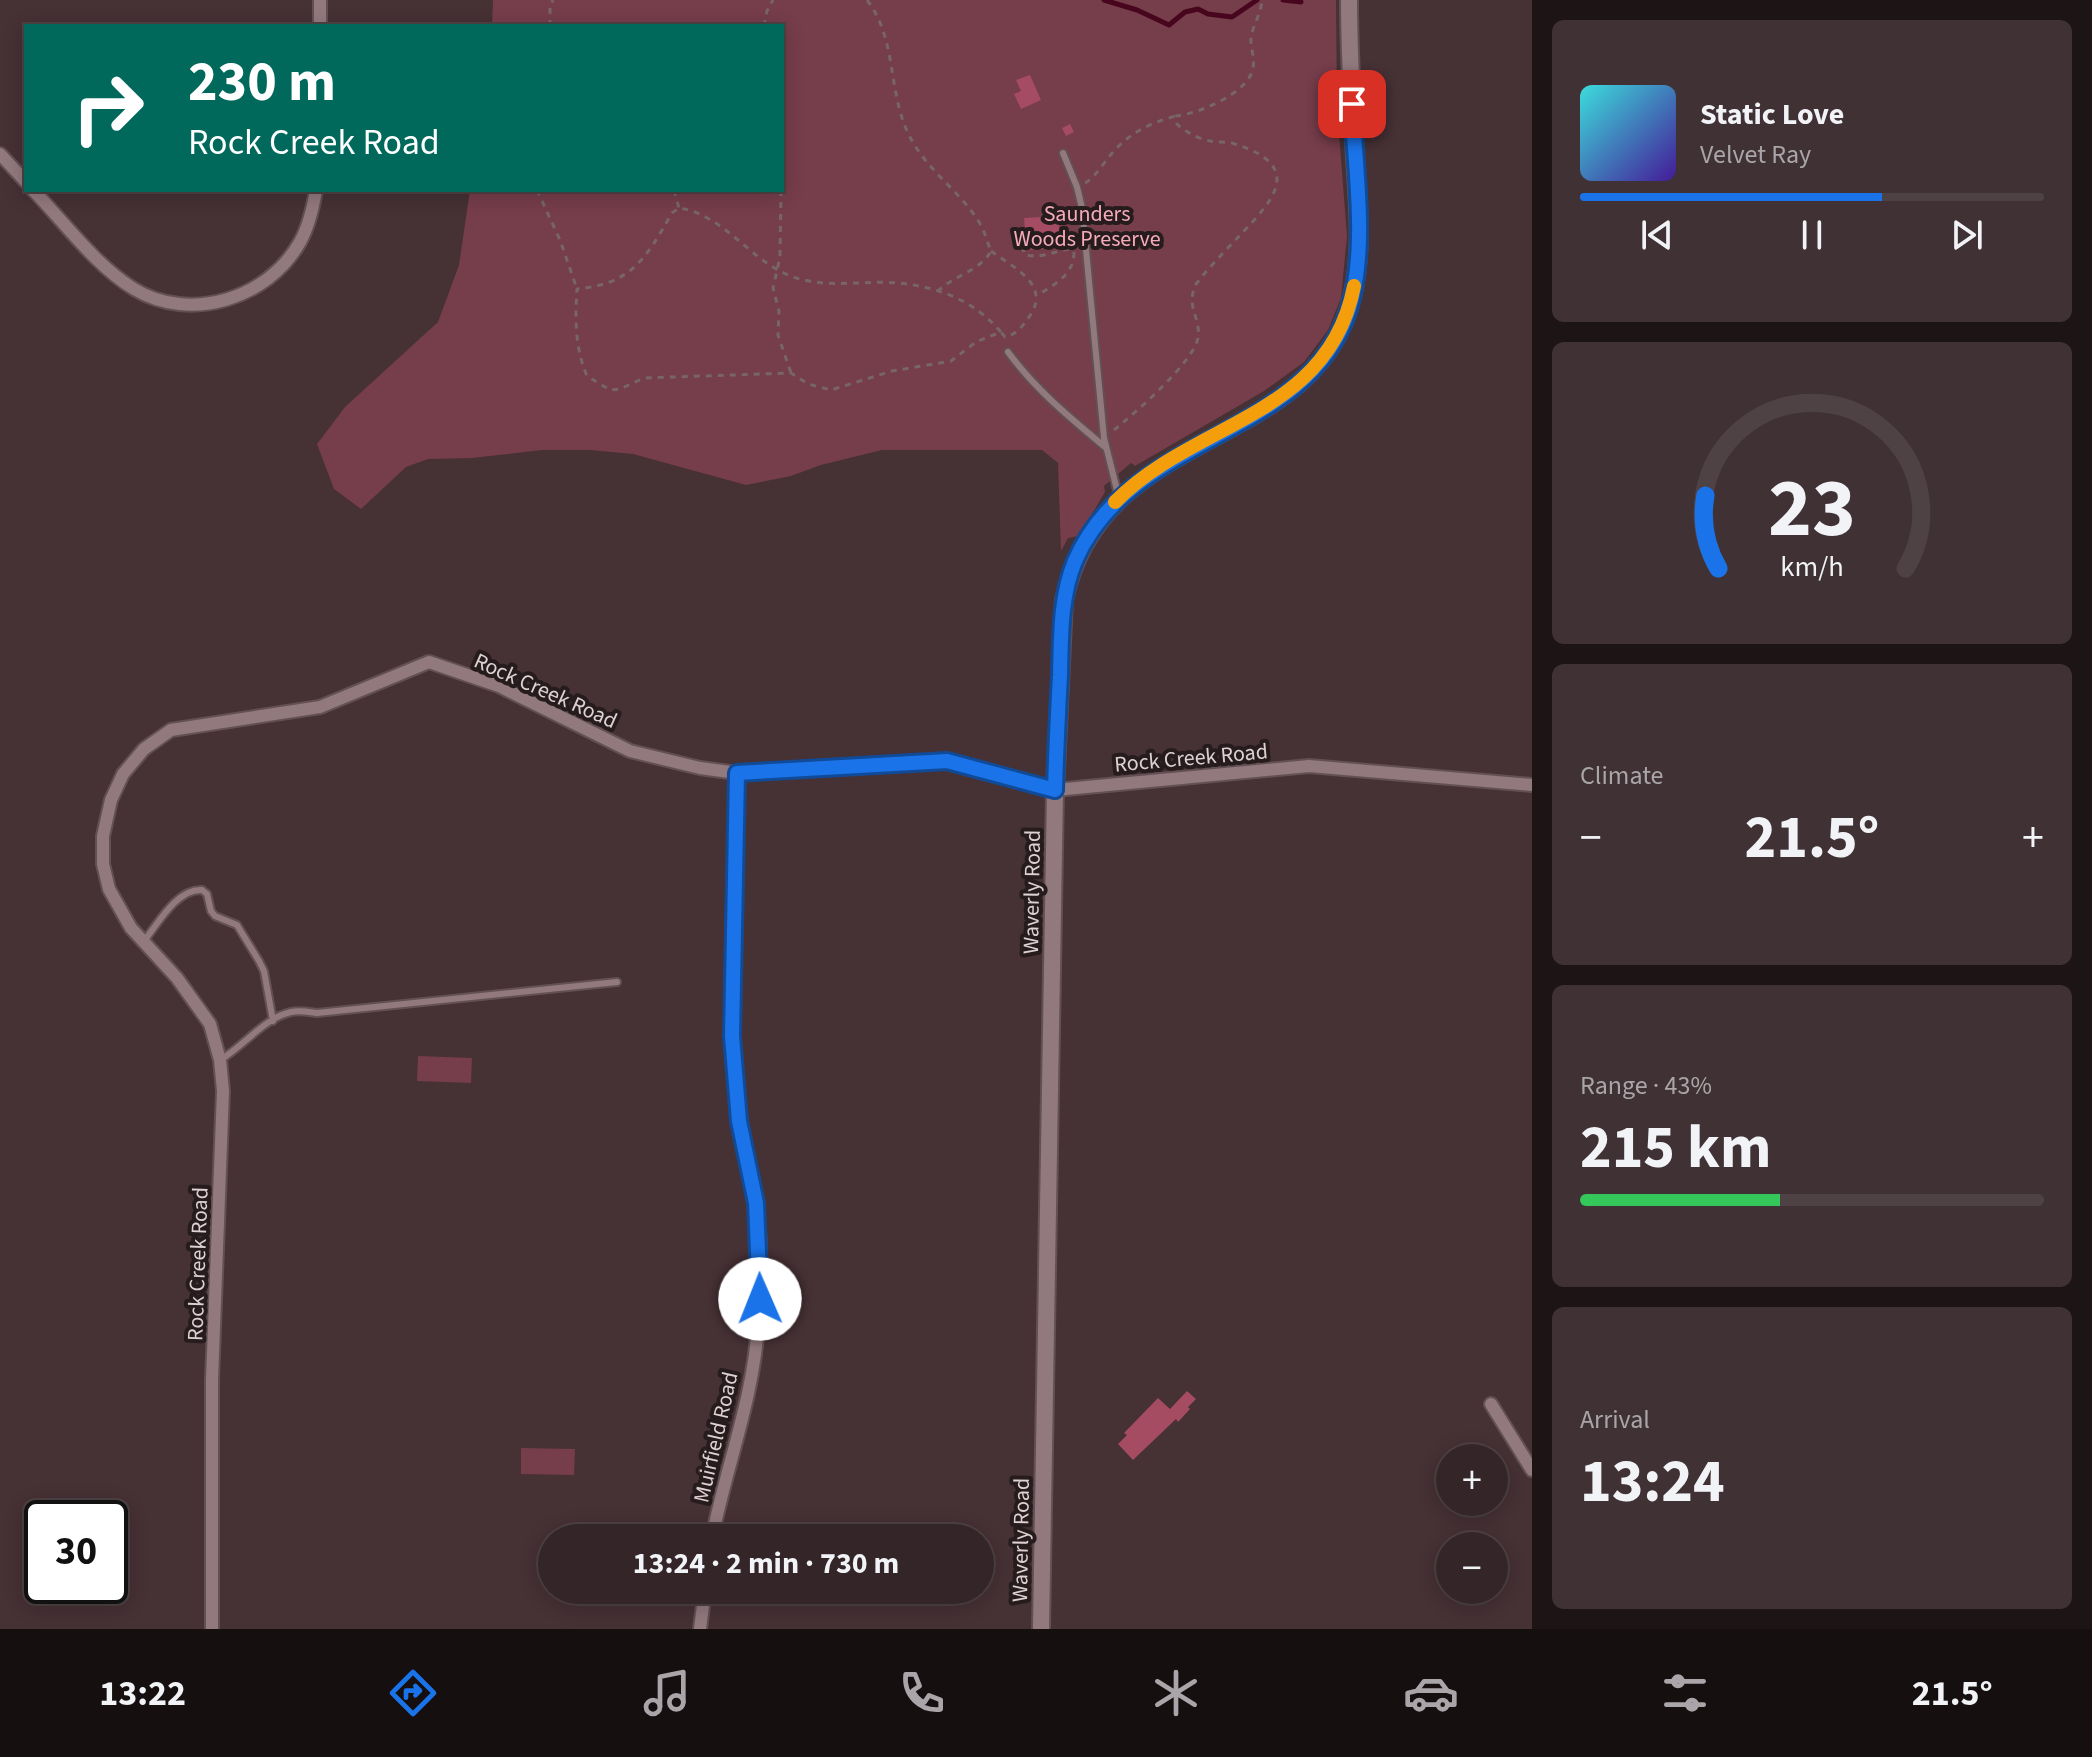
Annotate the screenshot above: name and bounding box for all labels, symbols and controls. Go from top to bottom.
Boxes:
text: 230 m [188,43,336,122]
icon: right [56,56,160,160]
pin [1318,70,1386,138]
icon: arrive [1330,82,1374,126]
text: Static Love [1700,93,1844,136]
text: Rock Creek Road [188,117,440,168]
text: Velvet Ray [1700,136,1811,173]
park label: Saunders Woods Preserve [1013,198,1161,255]
icon: previous [1635,213,1679,257]
icon: pause [1790,213,1834,257]
icon: next [1945,213,1989,257]
text: 23 [1768,449,1856,567]
text: km/h [1780,547,1844,587]
street label: Rock Creek Road [469,645,622,737]
street label: Rock Creek Road [1113,735,1269,781]
text: Climate [1580,757,1664,794]
text: 21.5° [1745,796,1879,881]
text: − [1580,807,1602,870]
text: + [2022,807,2044,870]
street label: Waverly Road [1015,830,1049,954]
text: Range · 43% [1580,1067,1712,1104]
text: 215 km [1580,1106,1771,1191]
street label: Rock Creek Road [179,1187,217,1341]
position arrow [718,1257,802,1341]
street label: Muirfield Road [685,1369,747,1506]
text: Arrival [1580,1401,1650,1438]
text: 13:24 [1580,1440,1725,1525]
map controls [1436,1444,1508,1604]
button: + [1436,1444,1508,1516]
street label: Waverly Road [1004,1478,1038,1602]
speed limit sign: 30 [24,1500,128,1604]
button: − [1436,1532,1508,1604]
text: 13:24 · 2 min · 730 m [633,1542,899,1585]
icon: directions [385,1665,441,1721]
icon: music [639,1665,695,1721]
icon: phone [894,1665,950,1721]
icon: climate [1148,1665,1204,1721]
icon: car [1403,1665,1459,1721]
icon: filters [1657,1665,1713,1721]
text: 13:22 [99,1668,186,1719]
text: 21.5° [1912,1668,1993,1719]

